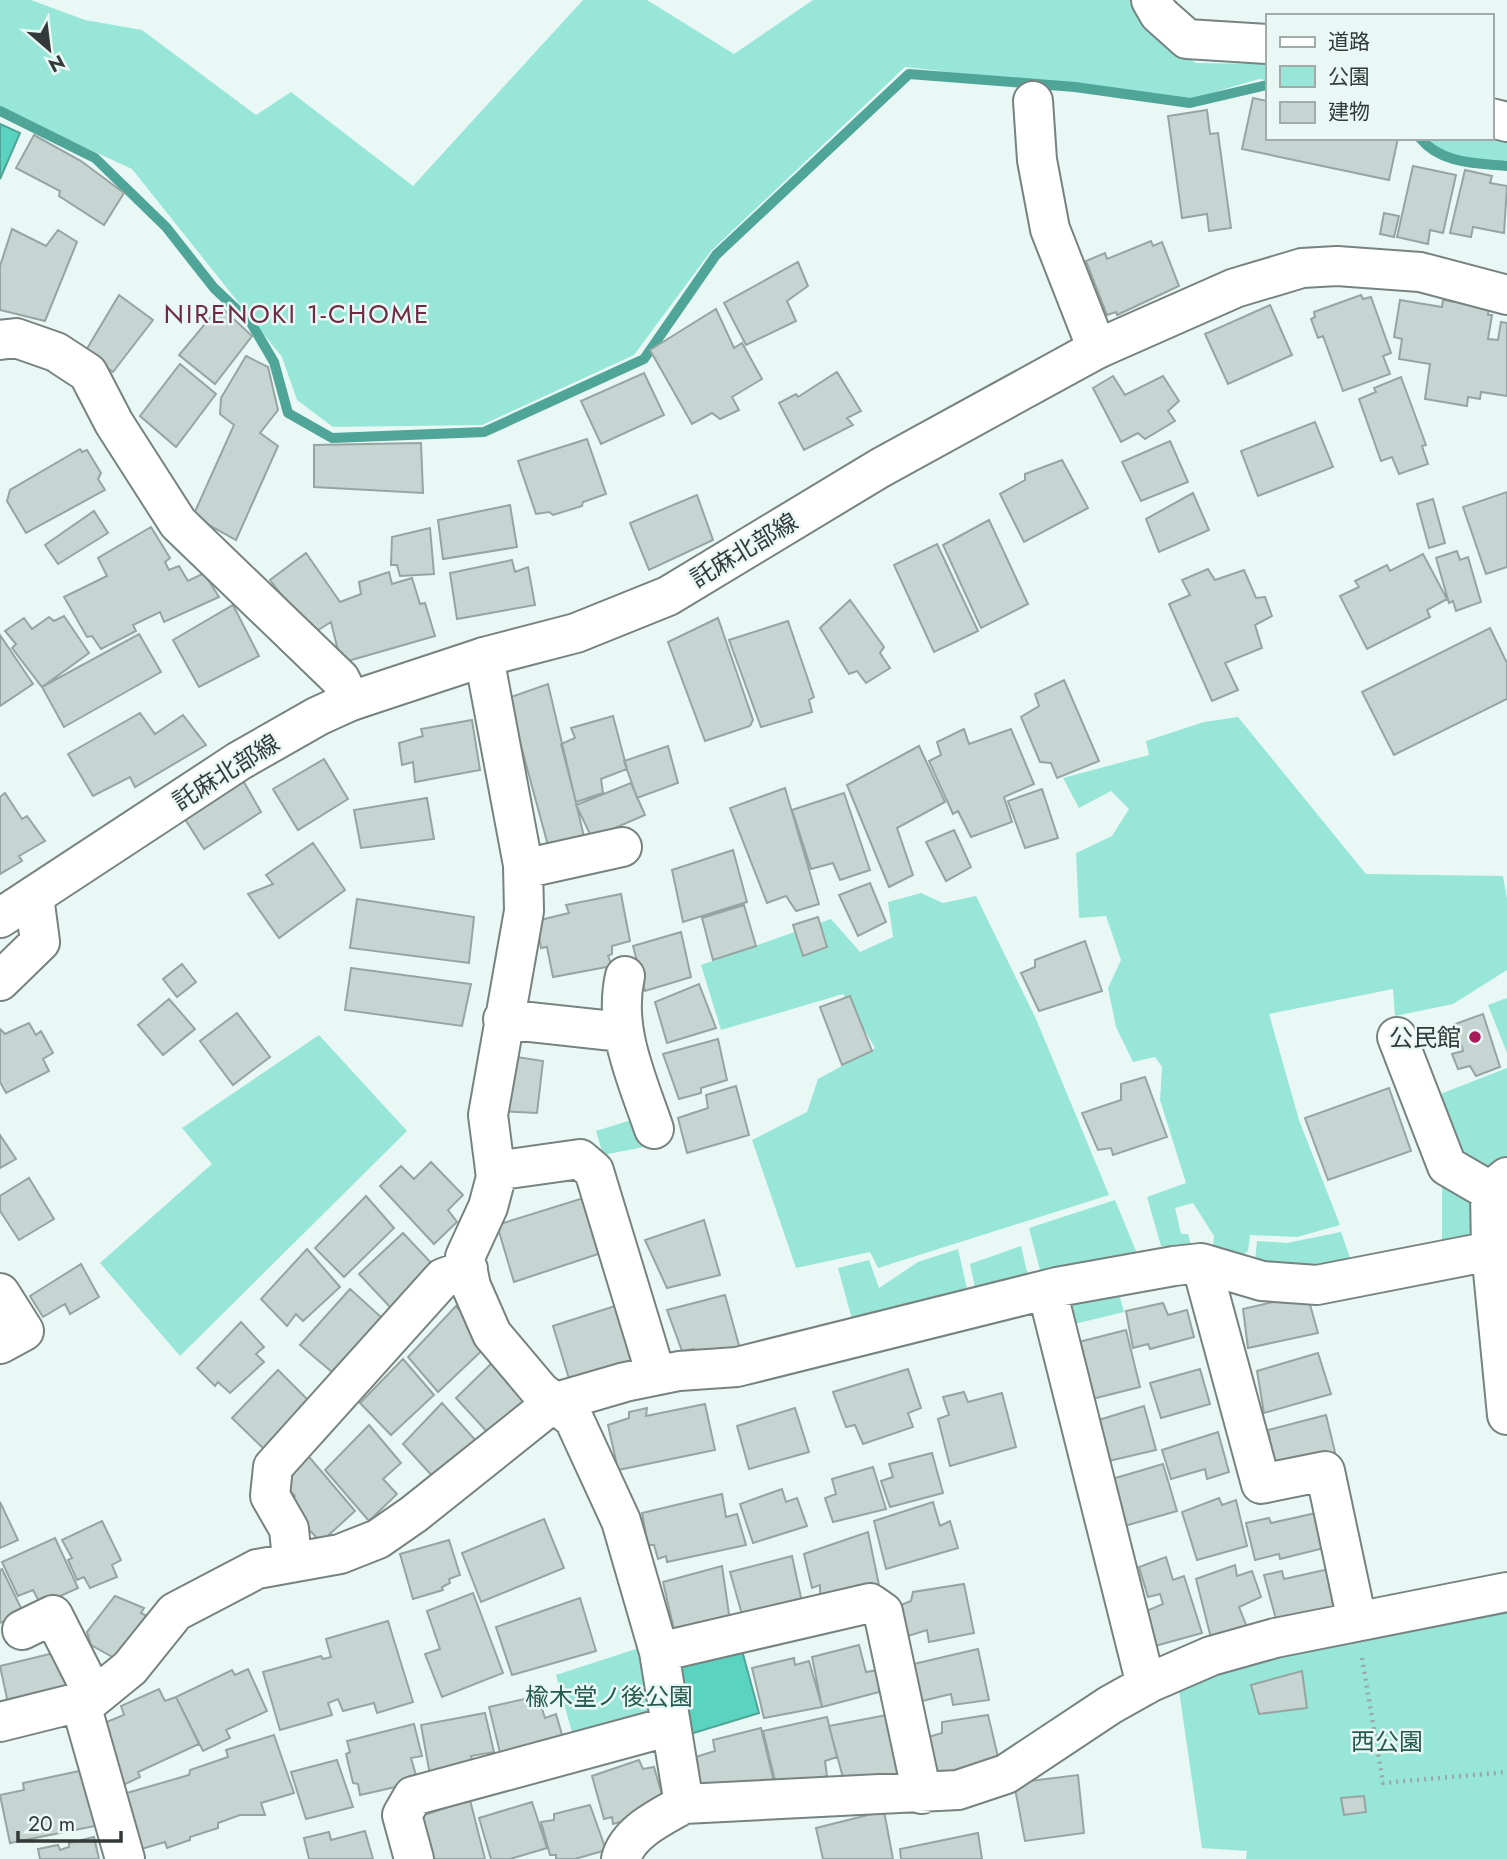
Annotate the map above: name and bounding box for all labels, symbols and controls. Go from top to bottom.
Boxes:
north arrow [14,14,84,84]
legend [1266,14,1493,140]
text: 道路 [1328,27,1370,57]
text: N [44,48,70,79]
text: 公園 [1328,62,1370,92]
text: 建物 [1328,97,1370,127]
district label: NIRENOKI 1-CHOME [164,295,430,333]
street label: 託麻北部線 [684,504,804,596]
street label: 託麻北部線 [166,725,286,819]
place label: 公民館 [1389,1020,1461,1055]
marker: 公民館 [1467,1029,1483,1045]
park label: 楡木堂ノ後公園 [525,1679,693,1714]
park label: 西公園 [1351,1724,1423,1759]
scale bar [18,1800,121,1844]
text: 20 m [28,1809,75,1839]

